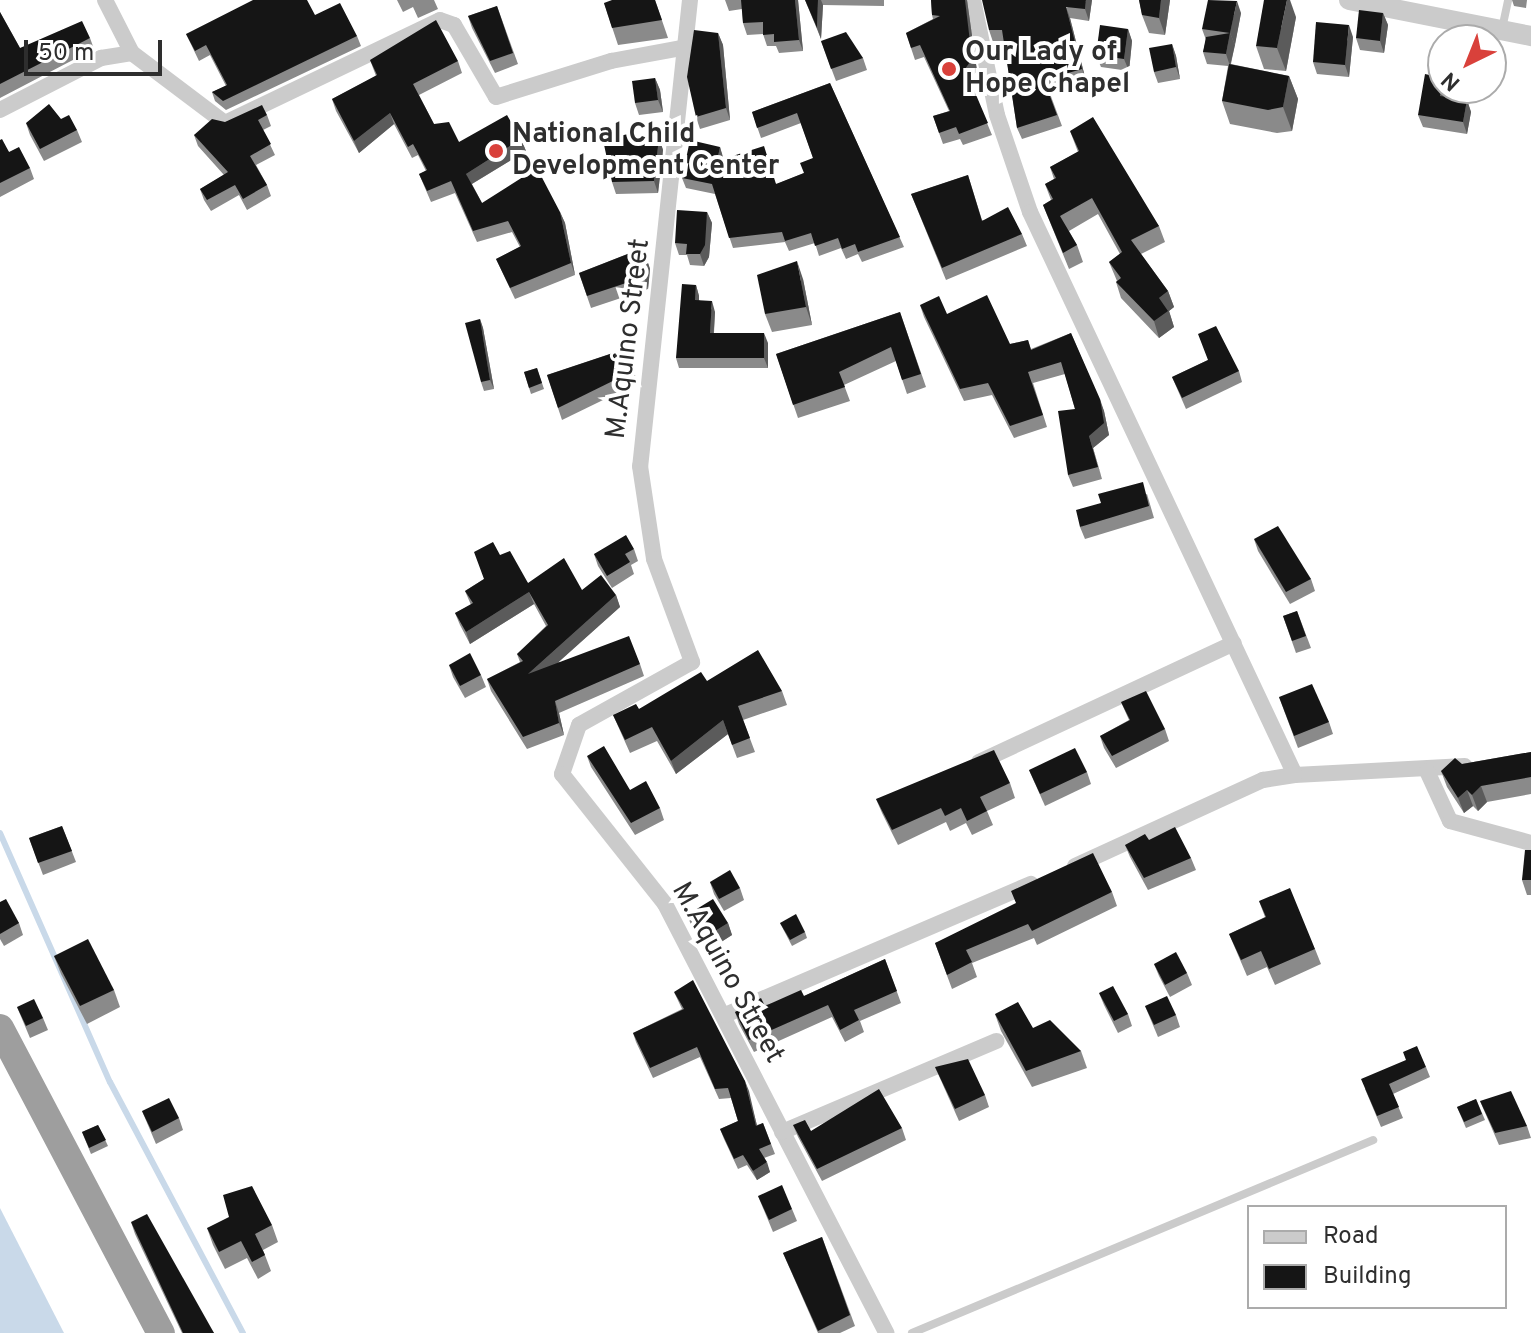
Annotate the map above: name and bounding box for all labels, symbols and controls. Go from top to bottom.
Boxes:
scale bar [28,24,166,74]
north arrow [1427,24,1507,104]
place label: Our Lady of Hope Chapel [965,36,1130,102]
text: 50 m [38,39,94,69]
marker: Our Lady of Hope Chapel [940,60,958,78]
text: N [1437,65,1467,96]
place label: National Child Development Center [512,118,779,184]
marker: National Child Development Center [487,142,505,160]
street label: M.Aquino Street [600,237,658,441]
street label: M.Aquino Street [663,877,791,1069]
legend [1247,1205,1507,1309]
text: Road [1323,1222,1379,1252]
text: Building [1323,1262,1412,1292]

